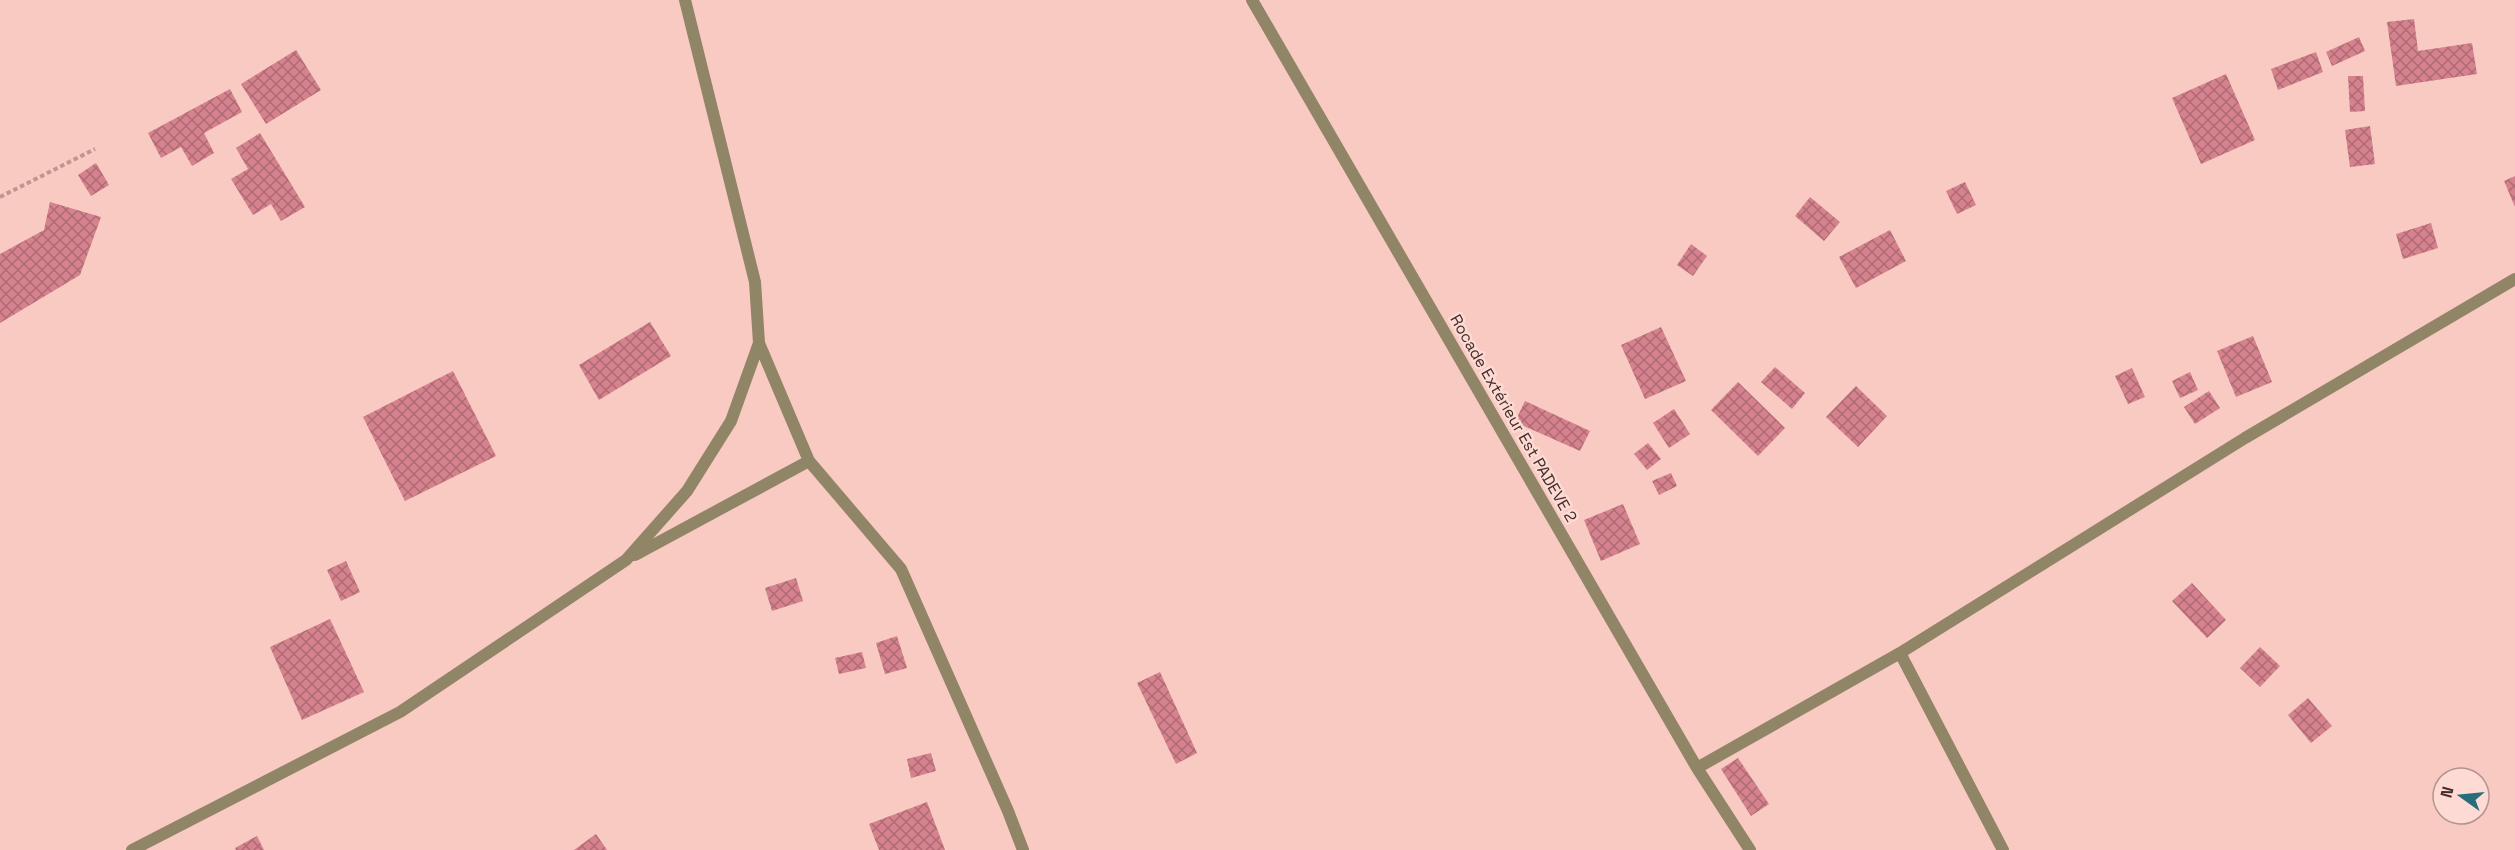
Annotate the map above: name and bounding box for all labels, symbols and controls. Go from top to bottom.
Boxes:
street label: Rocade Extérieur Est PADEVE 2 [1445,311,1582,526]
north arrow [2431,766,2491,826]
text: N [2435,784,2459,800]

